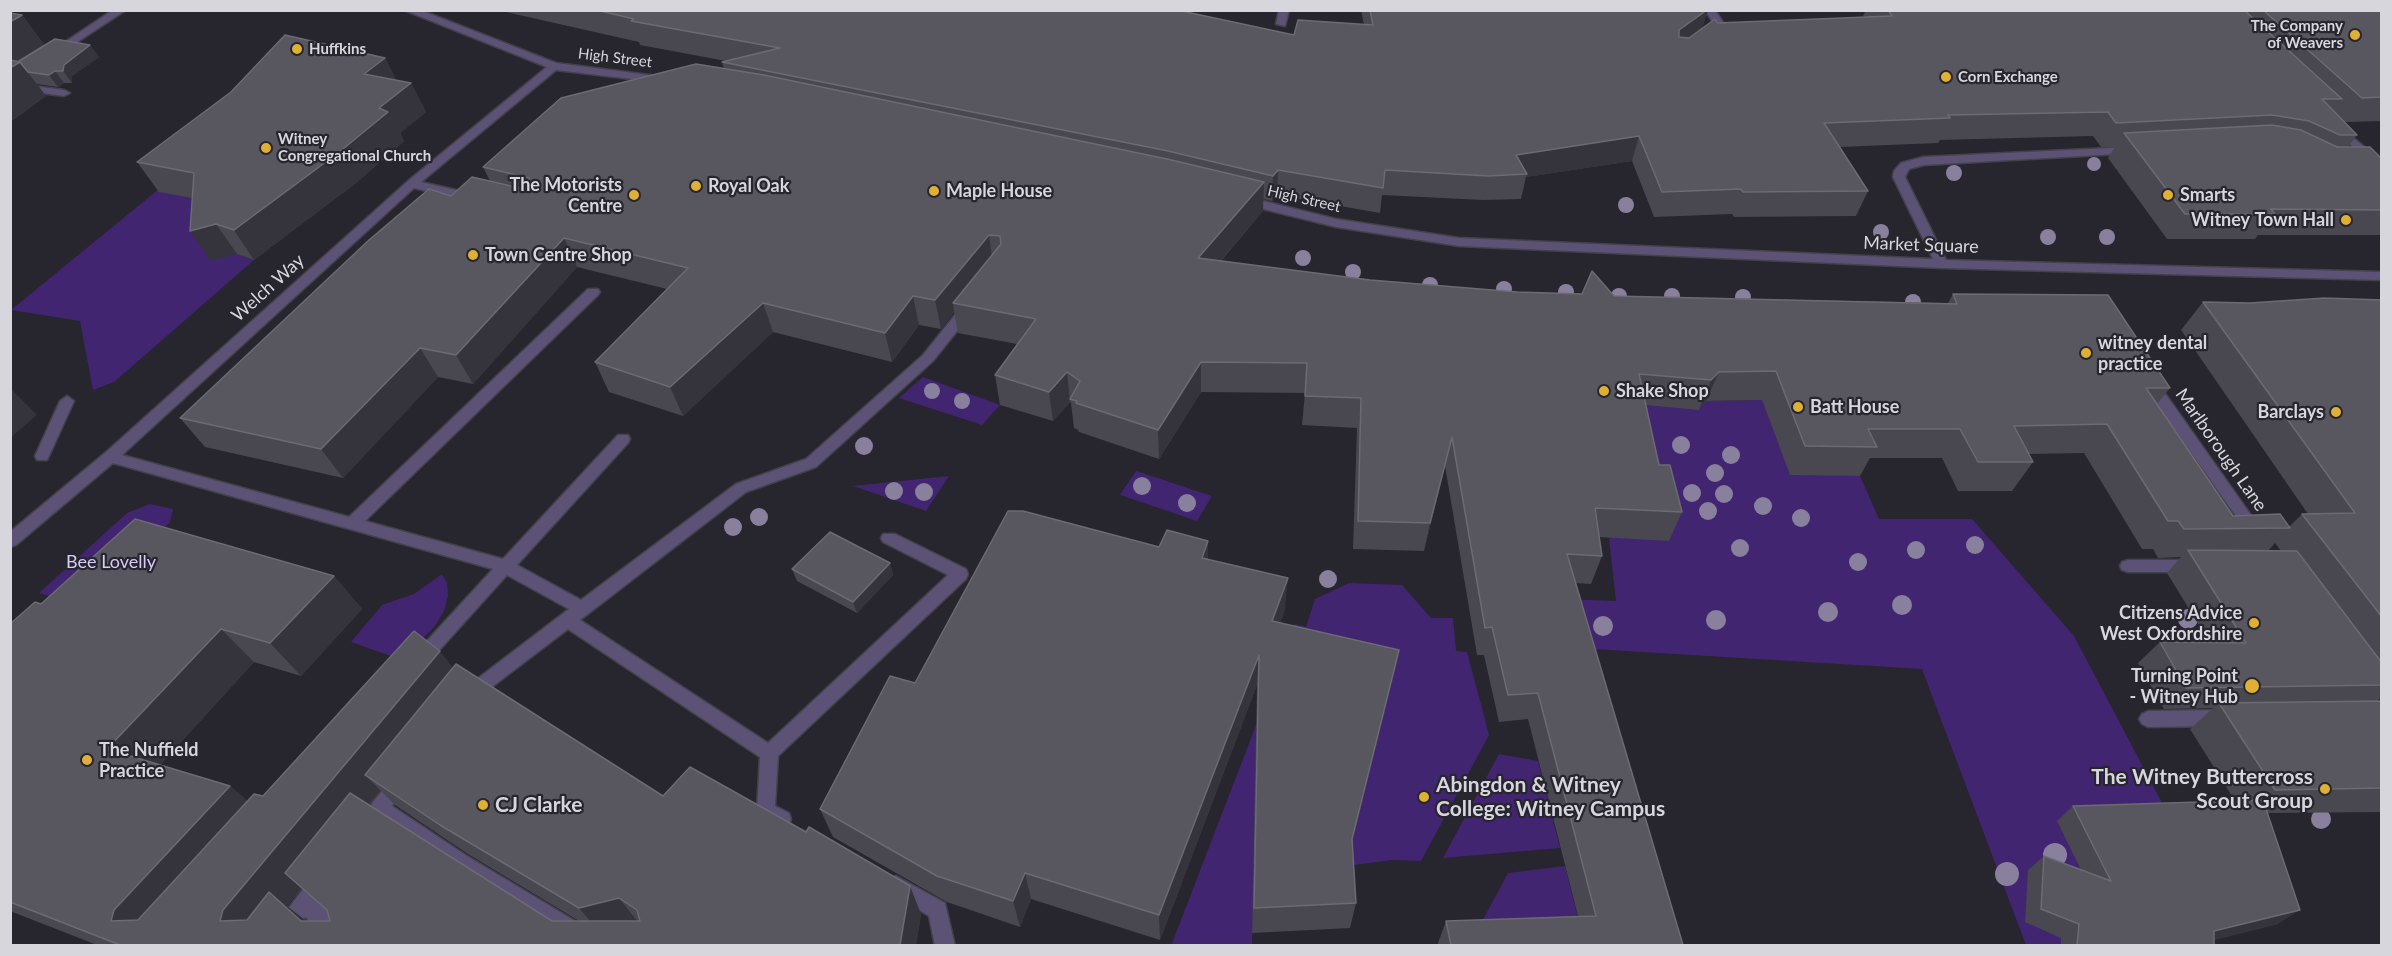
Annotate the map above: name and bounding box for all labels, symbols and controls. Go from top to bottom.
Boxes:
place label: The Company of Weavers [2251,17,2343,52]
marker: The Company of Weavers [2348,28,2362,42]
place label: Huffkins [309,40,366,58]
marker: Huffkins [290,42,304,56]
street label: High Street [577,45,653,71]
place label: Corn Exchange [1958,68,2058,86]
marker: Corn Exchange [1939,70,1953,84]
place label: Witney Congregational Church [278,130,431,165]
marker: Witney Congregational Church [259,141,273,155]
place label: The Motorists Centre [510,174,622,216]
place label: Royal Oak [708,175,789,197]
marker: Royal Oak [689,179,703,193]
place label: Maple House [946,180,1052,202]
street label: High Street [1266,182,1342,216]
marker: Maple House [927,184,941,198]
place label: Smarts [2180,184,2235,206]
marker: The Motorists Centre [627,188,641,202]
marker: Smarts [2161,188,2175,202]
place label: Witney Town Hall [2191,209,2334,231]
marker: Witney Town Hall [2339,213,2353,227]
street label: Market Square [1863,232,1979,258]
place label: Town Centre Shop [485,244,632,266]
marker: Town Centre Shop [466,248,480,262]
street label: Welch Way [227,250,309,326]
place label: witney dental practice [2098,332,2207,374]
marker: witney dental practice [2079,346,2093,360]
place label: Shake Shop [1616,380,1709,402]
marker: Shake Shop [1597,384,1611,398]
street label: Marlborough Lane [2171,385,2271,515]
place label: Batt House [1810,396,1899,418]
marker: Batt House [1791,400,1805,414]
place label: Barclays [2257,401,2324,423]
marker: Barclays [2329,405,2343,419]
park label: Bee Lovelly [66,551,156,573]
place label: Citizens Advice West Oxfordshire [2100,602,2242,644]
marker: Citizens Advice West Oxfordshire [2247,616,2261,630]
place label: Turning Point - Witney Hub [2129,665,2238,708]
marker: Turning Point - Witney Hub [2243,677,2261,695]
place label: The Nuffield Practice [99,739,199,782]
marker: The Nuffield Practice [80,753,94,767]
place label: The Witney Buttercross Scout Group [2091,764,2313,814]
place label: Abingdon & Witney College: Witney Campus [1436,772,1665,822]
marker: The Witney Buttercross Scout Group [2318,782,2332,796]
marker: Abingdon & Witney College: Witney Campus [1417,790,1431,804]
place label: CJ Clarke [495,792,583,818]
marker: CJ Clarke [476,798,490,812]

